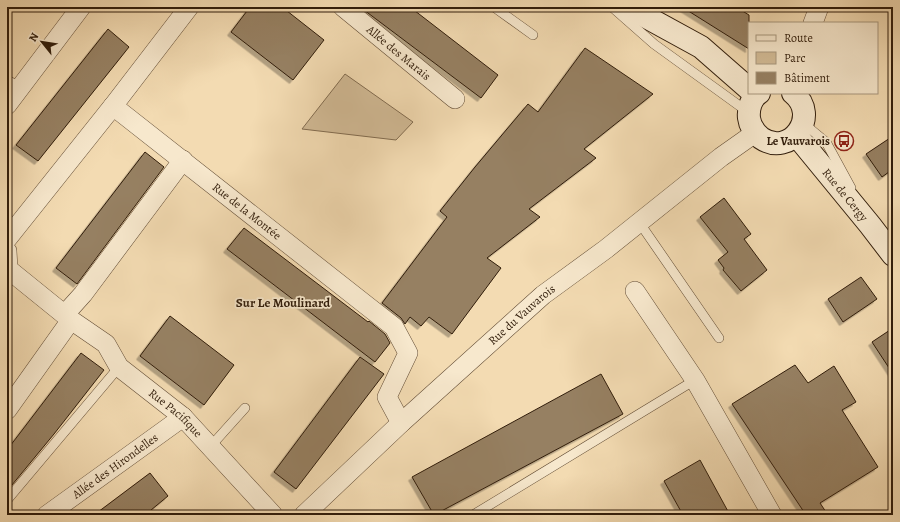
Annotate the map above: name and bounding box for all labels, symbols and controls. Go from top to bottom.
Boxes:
street label: Allée des Marais [362,21,434,84]
north arrow [22,22,62,62]
legend [748,22,878,94]
text: N [25,30,42,44]
text: Route [784,30,813,46]
text: Parc [784,50,806,66]
text: Bâtiment [784,70,830,86]
bus stop icon: Le Vauvarois [833,130,855,152]
place label: Le Vauvarois [766,133,830,149]
street label: Rue de Cergy [819,165,872,225]
street label: Rue de la Montée [209,179,285,243]
street label: Rue du Vauvarois [485,281,559,349]
district label: Sur Le Moulinard [236,294,330,311]
street label: Rue Pacifique [145,385,206,441]
street label: Allée des Hirondelles [68,429,161,503]

